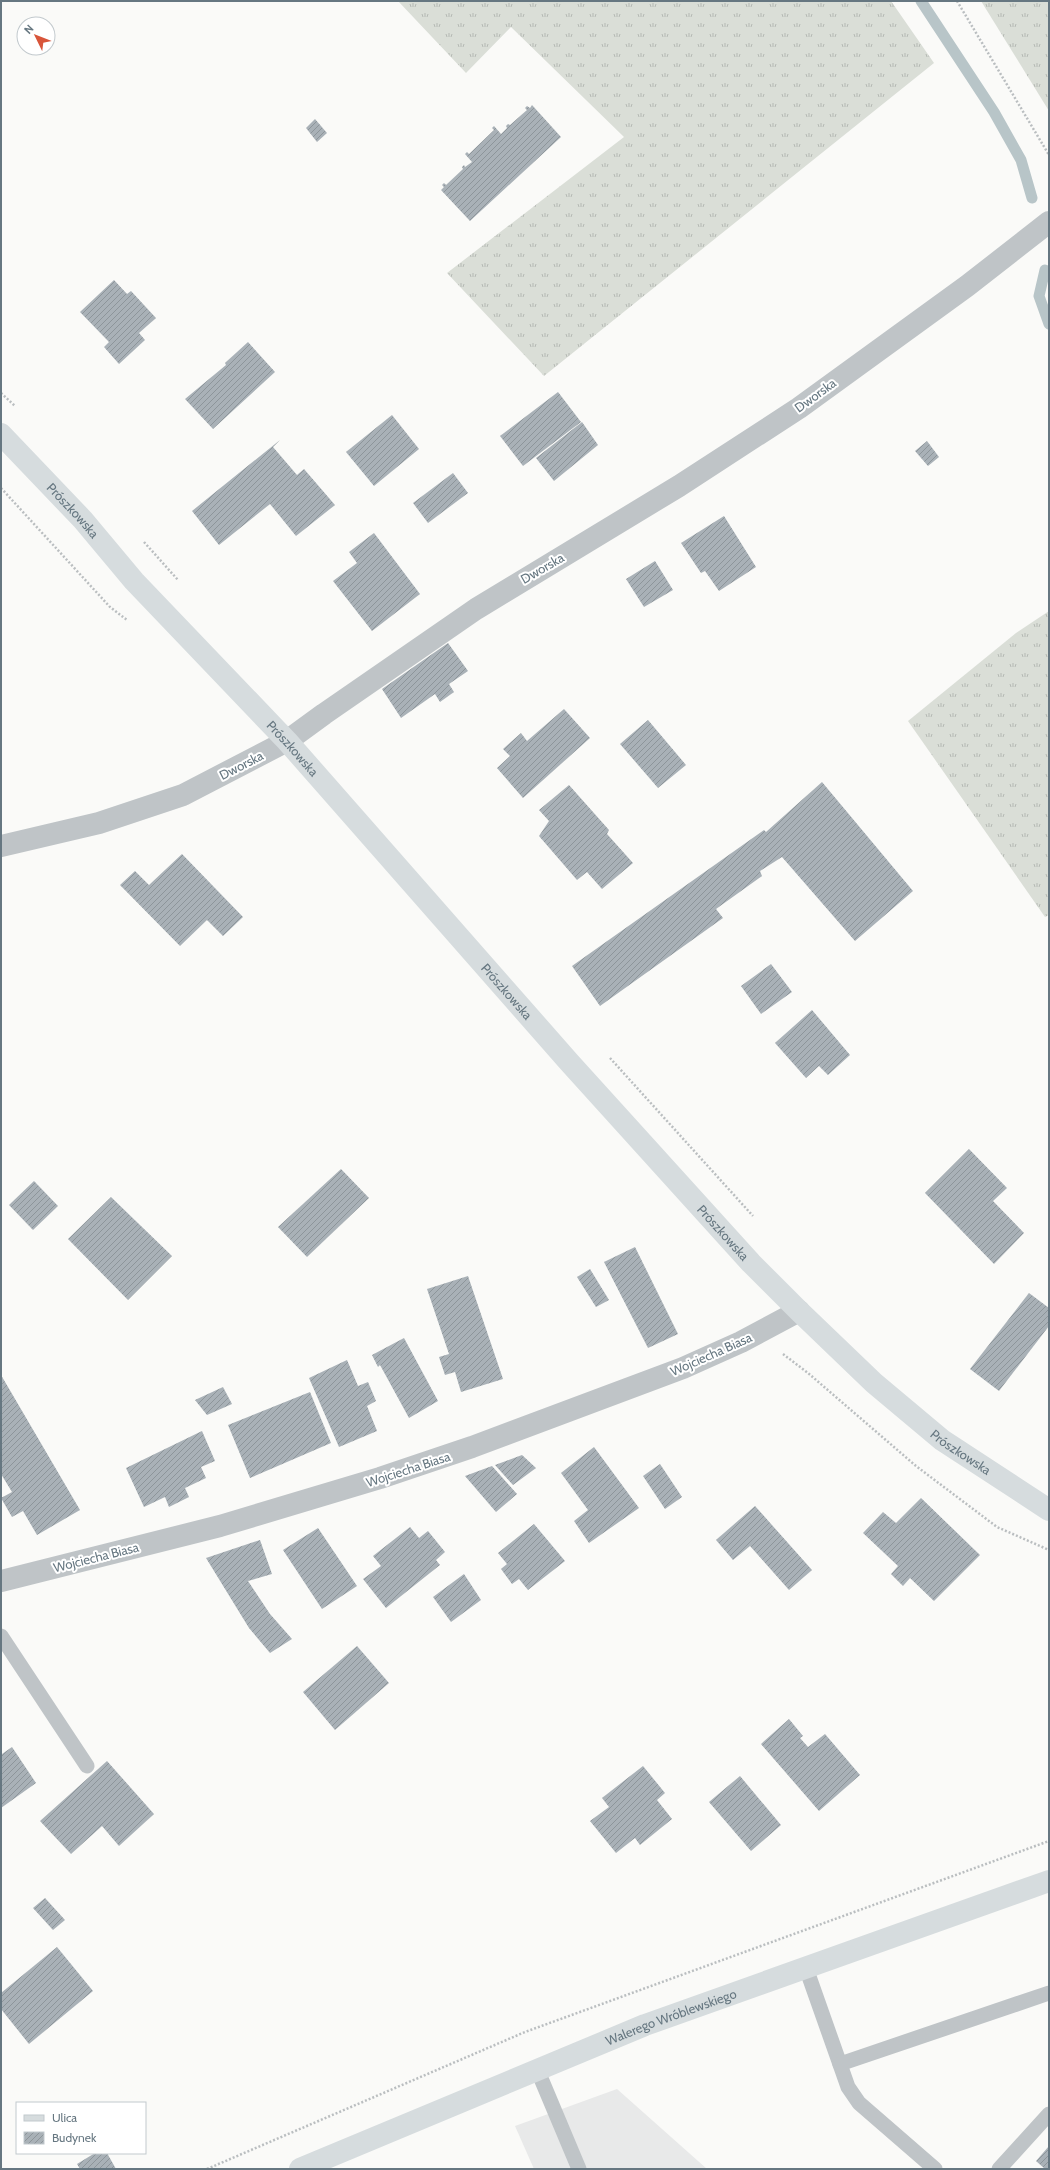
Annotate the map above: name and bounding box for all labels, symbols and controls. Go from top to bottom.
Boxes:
north arrow [16,16,56,56]
text: N [21,22,36,37]
street label: Dworska [791,374,840,415]
street label: Prószkowska [44,479,103,542]
street label: Dworska [517,549,567,587]
street label: Prószkowska [264,717,323,780]
street label: Dworska [216,747,266,783]
street label: Prószkowska [478,960,536,1023]
street label: Prószkowska [694,1201,753,1264]
street label: Wojciecha Biasa [668,1329,755,1380]
street label: Prószkowska [927,1426,995,1478]
street label: Wojciecha Biasa [364,1448,453,1491]
street label: Wojciecha Biasa [52,1538,141,1576]
street label: Walerego Wróblewskiego [603,1985,738,2049]
legend [16,2102,146,2154]
text: Ulica [52,2110,77,2125]
text: Budynek [52,2130,97,2145]

